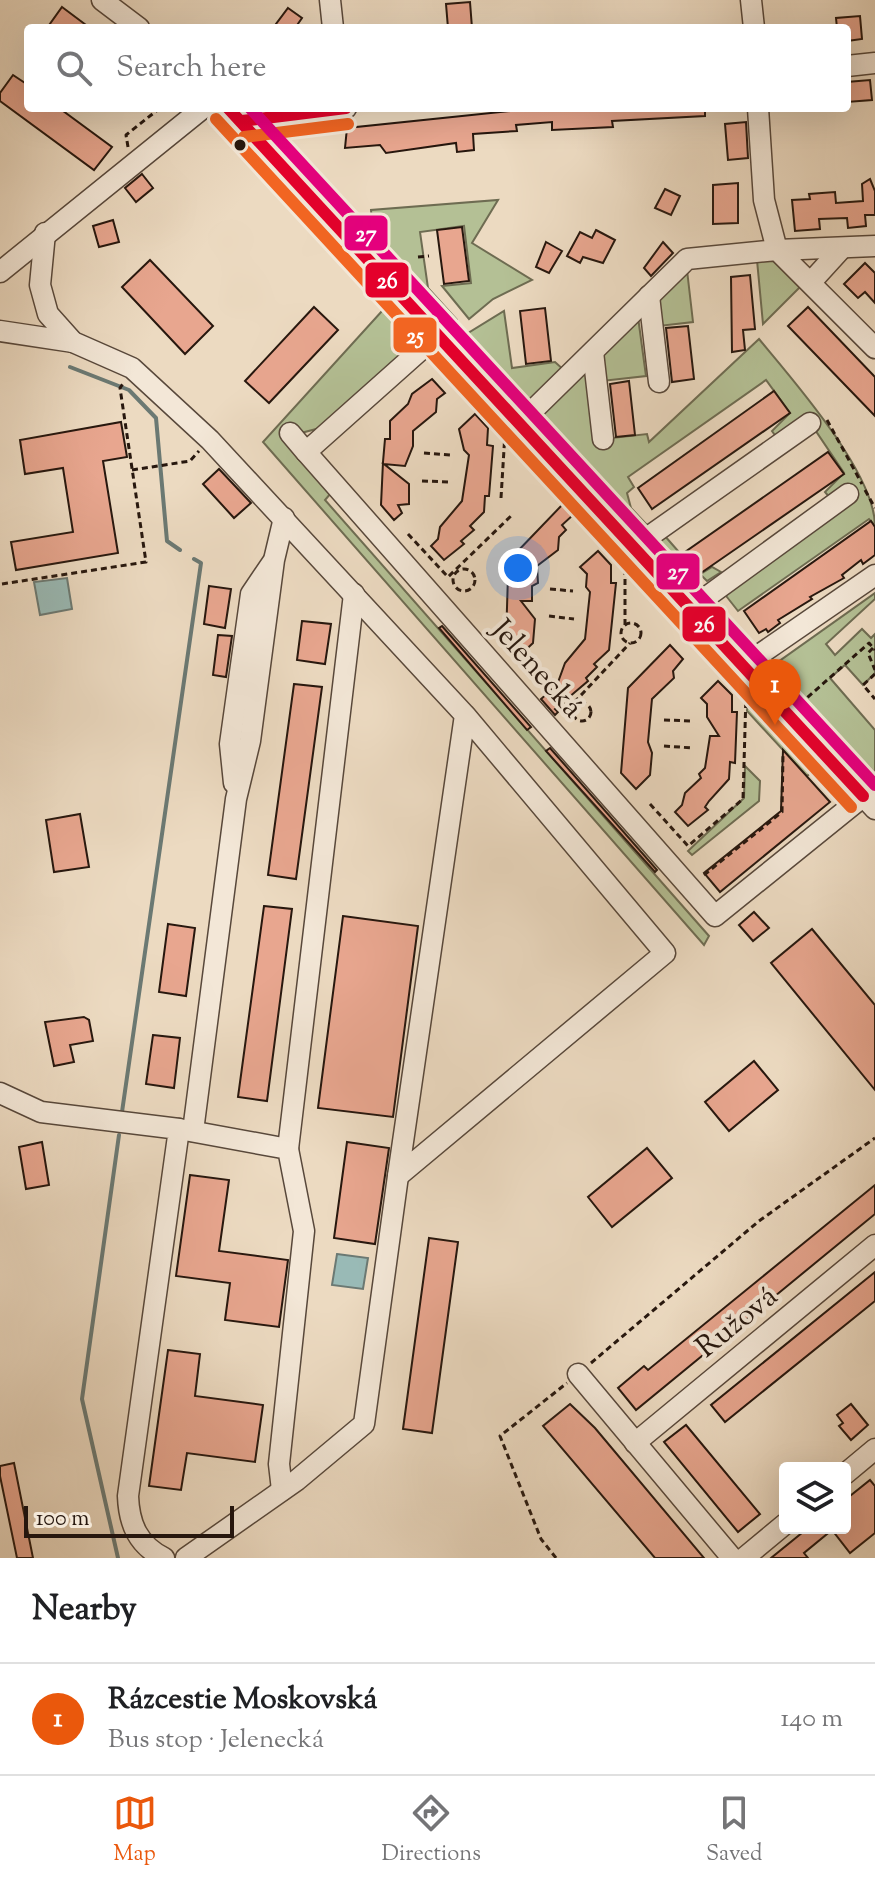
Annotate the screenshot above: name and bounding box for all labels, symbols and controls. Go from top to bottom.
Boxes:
search box [24,24,851,112]
icon: search [52,46,96,90]
text: Search here [116,47,266,90]
unlabelled marker [232,137,248,153]
line badge: 27 [343,214,389,252]
text: 27 [355,220,378,252]
line badge: 26 [364,261,410,299]
text: 26 [376,267,398,299]
line badge: 25 [392,316,438,354]
text: 25 [406,322,424,354]
your location [498,548,538,588]
line badge: 27 [655,552,701,591]
text: 27 [667,558,690,590]
line badge: 26 [681,605,727,643]
street label: Jelenecká [479,609,592,729]
text: 26 [693,611,715,643]
pin: 1 [749,659,801,725]
street label: Ružová [687,1276,788,1369]
map controls [779,1462,851,1534]
button: layers [779,1462,851,1534]
scale bar [24,1502,234,1538]
text: 100 m [36,1504,89,1536]
text: Nearby [32,1586,137,1635]
text: Rázcestie Moskovská [108,1679,377,1722]
text: 1 [54,1701,62,1738]
text: 140 m [780,1701,843,1738]
text: Bus stop · Jelenecká [108,1722,324,1759]
tab: Map [113,1791,157,1871]
tab: Directions [382,1791,481,1871]
tab: Saved [706,1791,762,1871]

